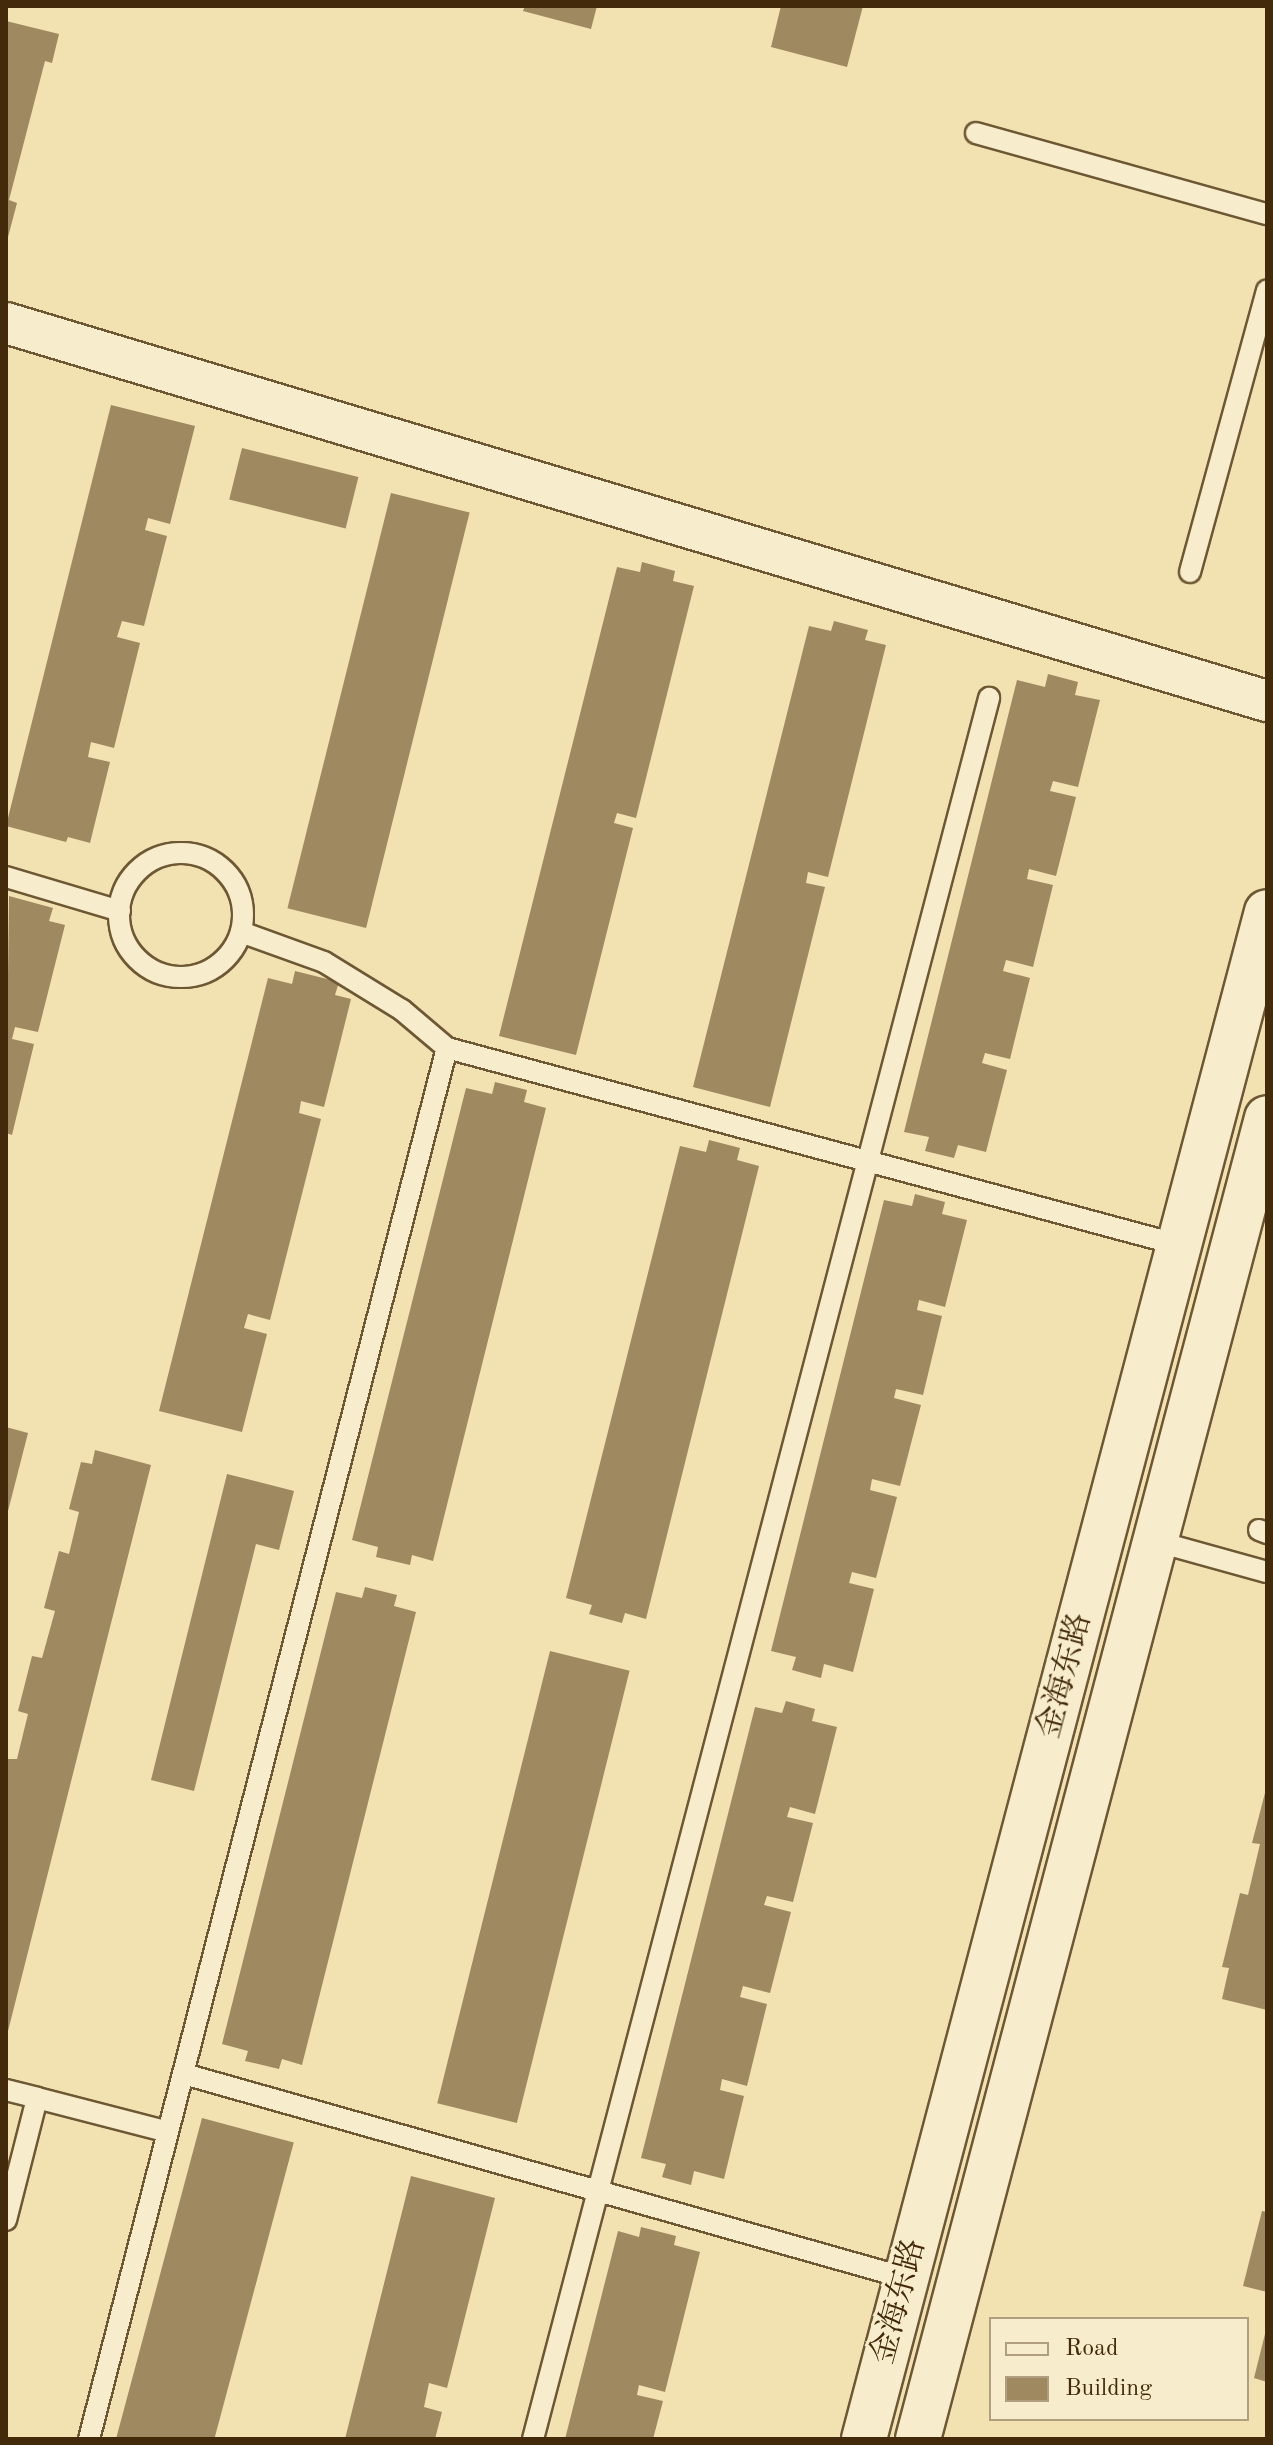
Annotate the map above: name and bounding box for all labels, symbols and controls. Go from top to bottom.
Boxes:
street label: 金海东路 [1031,1609,1101,1743]
street label: 金海东路 [865,2235,935,2369]
legend [989,2317,1249,2421]
text: Road [1065,2337,1118,2361]
text: Building [1065,2377,1152,2401]

